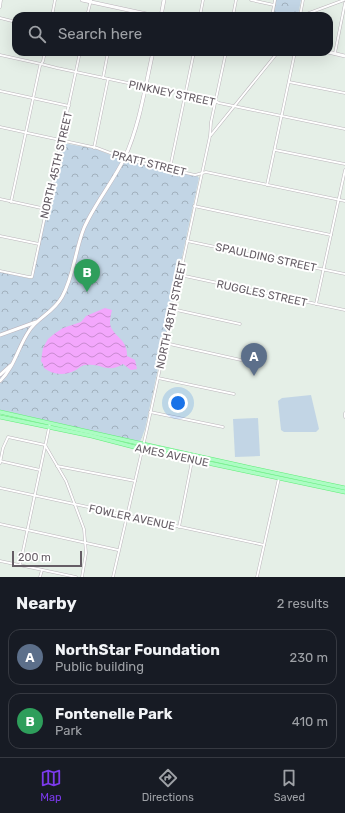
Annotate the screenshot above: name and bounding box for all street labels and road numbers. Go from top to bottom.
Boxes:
street label: PINKNEY STREET [127,78,217,109]
street label: NORTH 45TH STREET [38,110,75,220]
street label: PRATT STREET [110,148,188,179]
street label: SPAULDING STREET [214,240,318,275]
street label: NORTH 48TH STREET [154,259,189,370]
street label: RUGGLES STREET [215,278,309,310]
street label: AMES AVENUE [134,441,210,470]
street label: FOWLER AVENUE [88,502,176,533]

